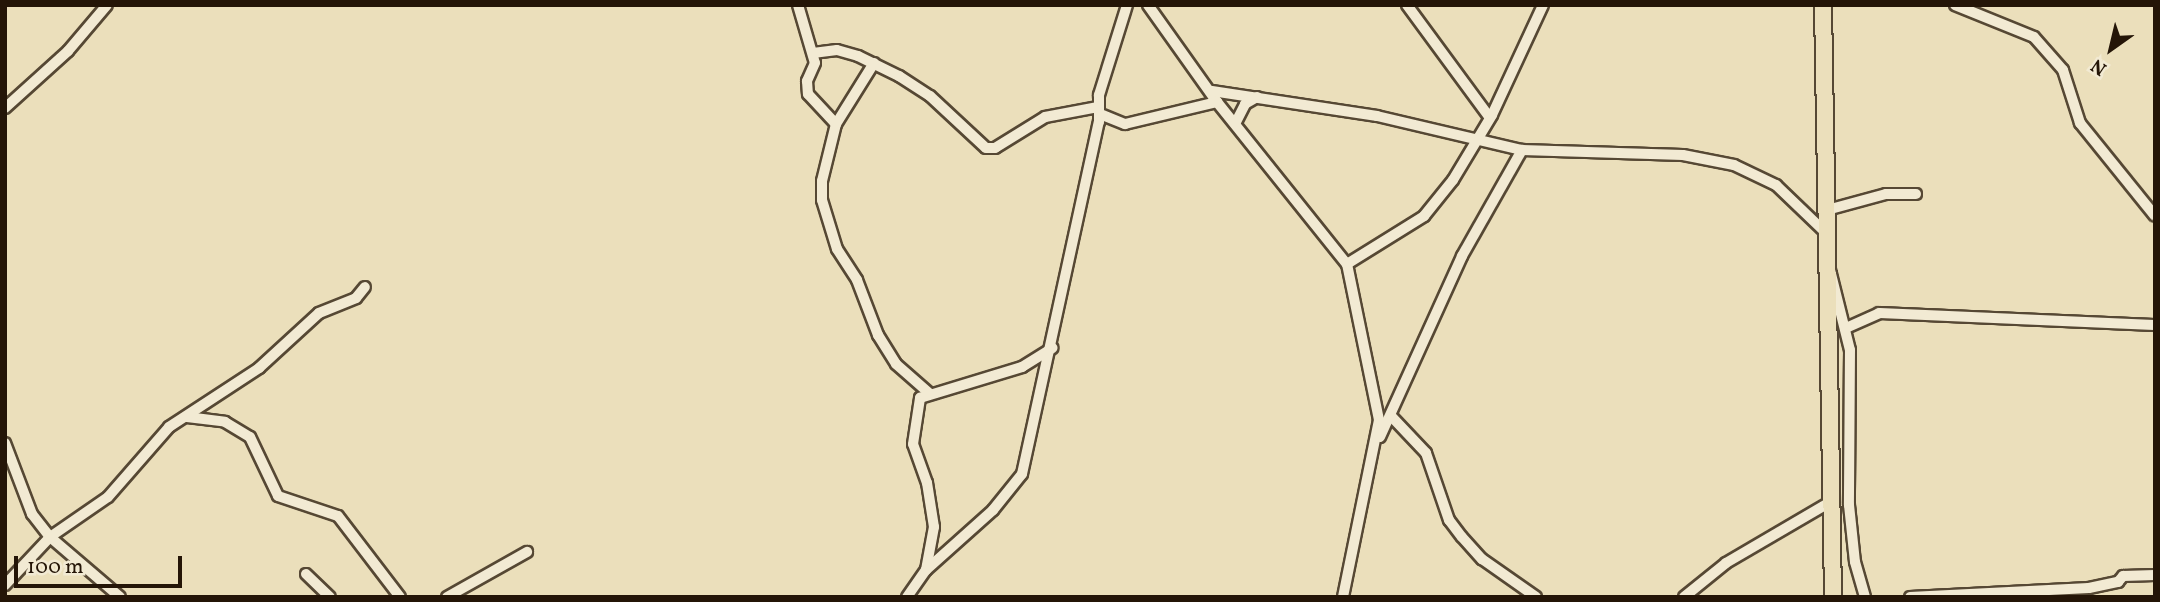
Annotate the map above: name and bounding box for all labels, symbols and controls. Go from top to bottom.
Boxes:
north arrow [2076,14,2146,84]
text: N [2086,52,2112,81]
scale bar [18,542,186,586]
text: 100 m [27,553,84,582]

